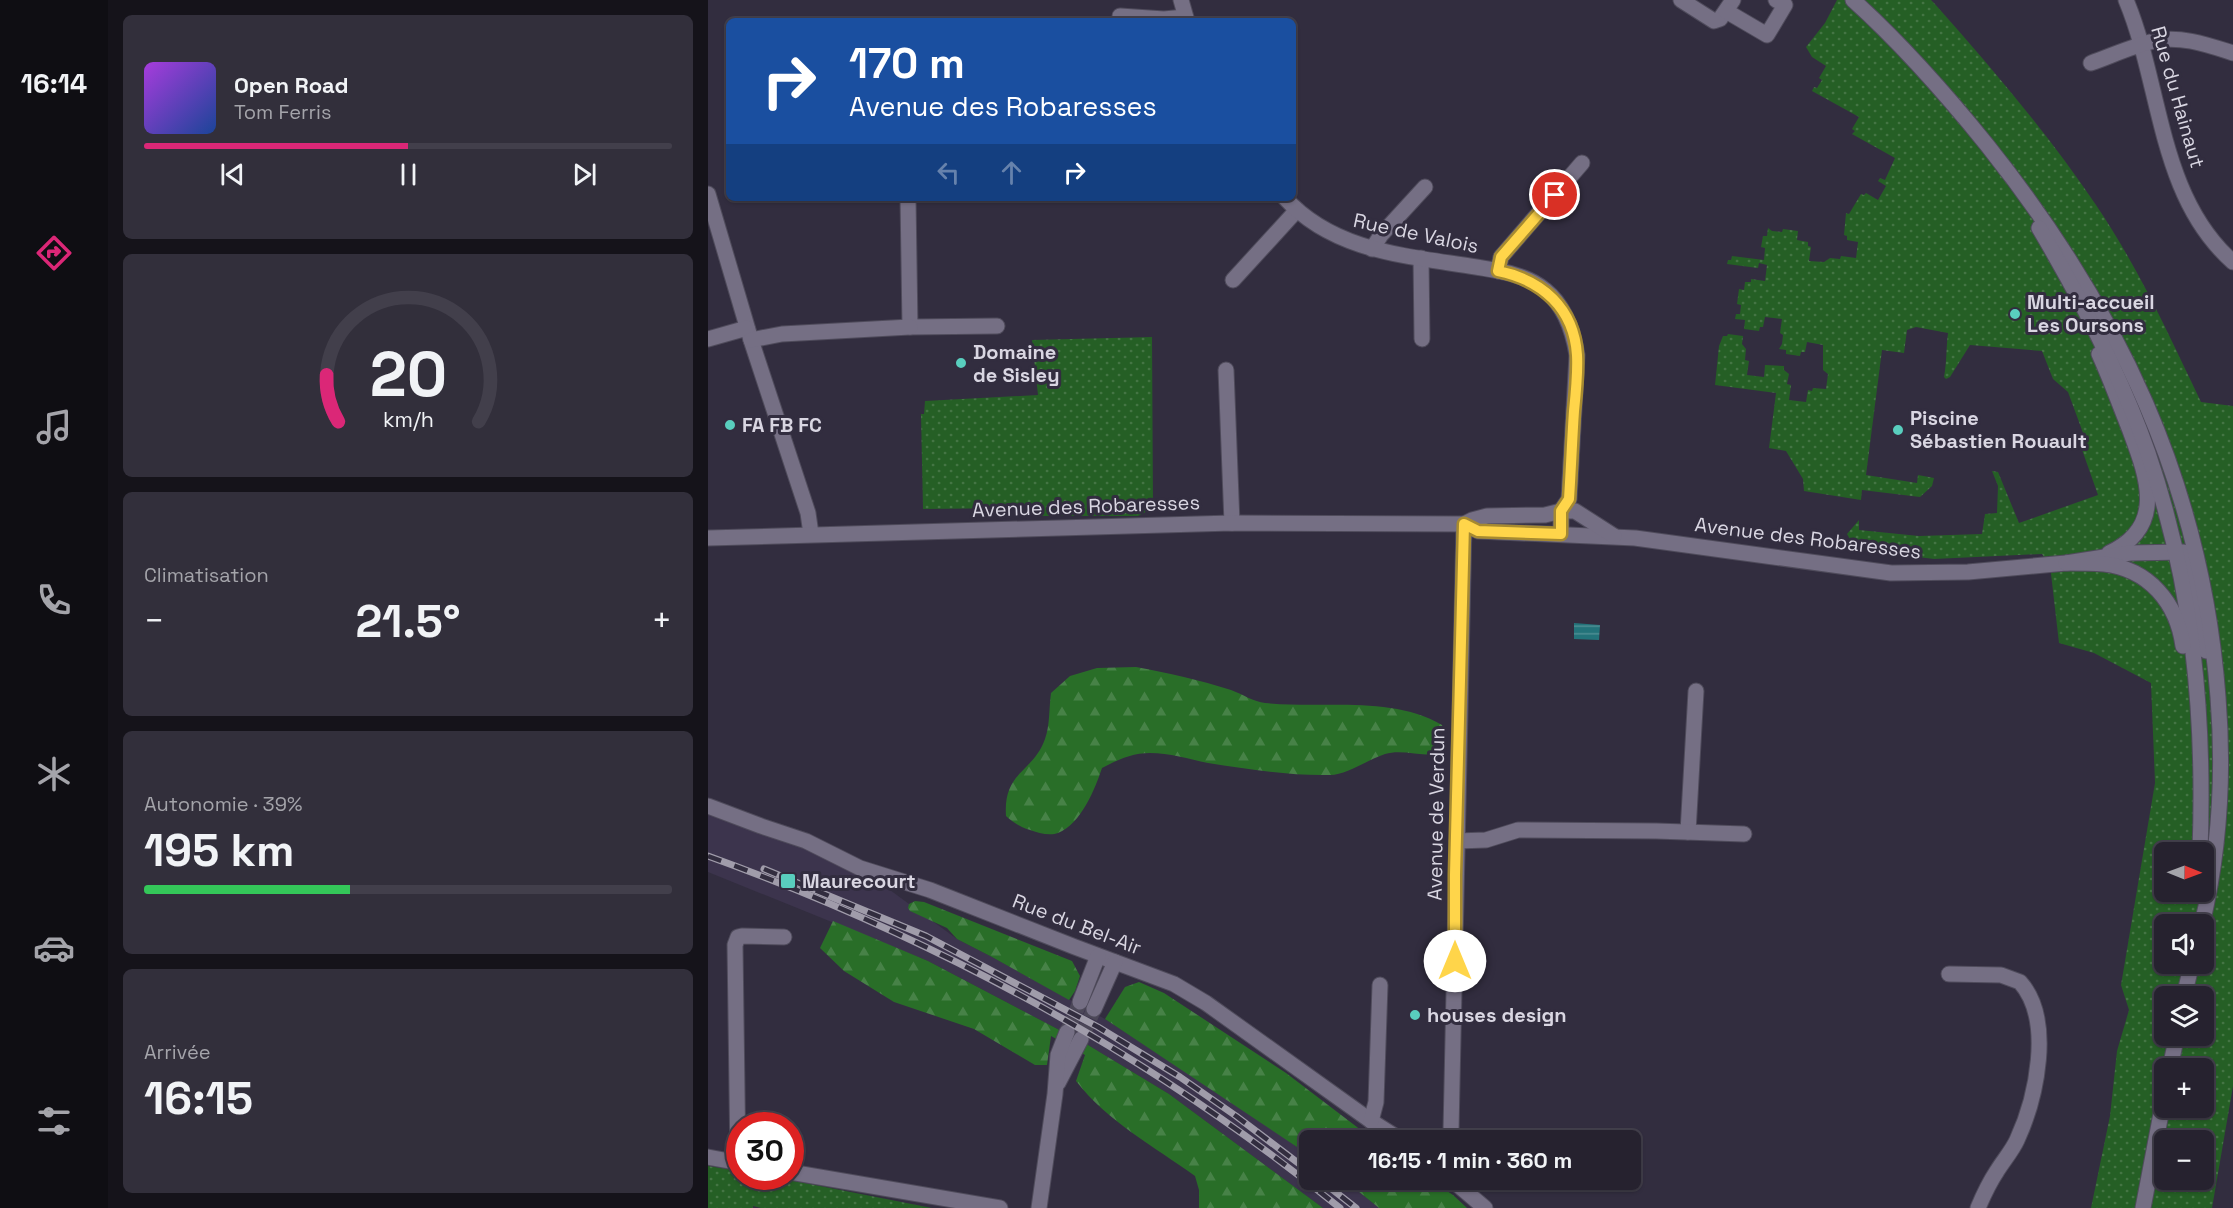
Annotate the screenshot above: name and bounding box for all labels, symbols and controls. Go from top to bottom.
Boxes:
street label: Rue du Hainaut [2145,23,2211,171]
text: 170 m [849,37,965,90]
icon: right [750,42,828,120]
text: 16:14 [21,66,87,101]
text: Open Road [234,71,349,99]
text: Avenue des Robaresses [849,89,1157,124]
text: Tom Ferris [234,99,332,125]
icon: left [932,156,965,189]
icon: ahead [995,156,1028,189]
icon: right [1058,156,1091,189]
icon: previous [216,158,249,191]
icon: pause [392,158,425,191]
icon: next [568,158,601,191]
pin [1529,169,1580,220]
icon: arrive [1538,178,1571,211]
street label: Rue de Valois [1351,207,1481,259]
icon: directions [33,232,75,274]
place label: Multi-accueil Les Oursons [2027,289,2155,338]
marker: Multi-accueil Les Oursons [2008,307,2022,321]
text: 20 [369,336,447,415]
place label: Domaine de Sisley [973,339,1059,388]
marker: Domaine de Sisley [954,356,968,370]
place label: Piscine Sébastien Rouault [1910,405,2087,454]
icon: music [33,406,75,448]
text: km/h [382,407,434,434]
place label: FA FB FC [742,412,822,438]
marker: FA FB FC [723,418,737,432]
marker: Piscine Sébastien Rouault [1891,423,1905,437]
street label: Avenue des Robaresses [972,489,1200,523]
street label: Avenue des Robaresses [1693,511,1923,565]
text: Climatisation [144,562,269,588]
icon: phone [33,579,75,621]
text: 21.5° [355,593,461,650]
text: − [144,600,164,642]
text: + [652,600,672,642]
street label: Avenue de Verdun [1421,727,1451,901]
icon: climate [33,753,75,795]
text: Autonomie · 39% [144,791,302,817]
text: 195 km [144,822,294,879]
north arrow [2154,842,2214,902]
map controls [2154,842,2214,1190]
place label: Maurecourt [802,868,916,894]
marker: Maurecourt [779,872,797,890]
street label: Rue du Bel-Air [1009,888,1145,960]
button: sound [2154,914,2214,974]
icon: car [33,927,75,969]
position arrow [1423,929,1487,993]
button: layers [2154,986,2214,1046]
place label: houses design [1427,1002,1567,1028]
marker: houses design [1408,1008,1422,1022]
text: Arrivée [144,1039,211,1065]
button: + [2154,1058,2214,1118]
text: 16:15 [144,1070,253,1127]
icon: filters [33,1100,75,1142]
speed limit sign: 30 [726,1112,804,1190]
button: − [2154,1130,2214,1190]
text: 16:15 · 1 min · 360 m [1368,1146,1572,1174]

